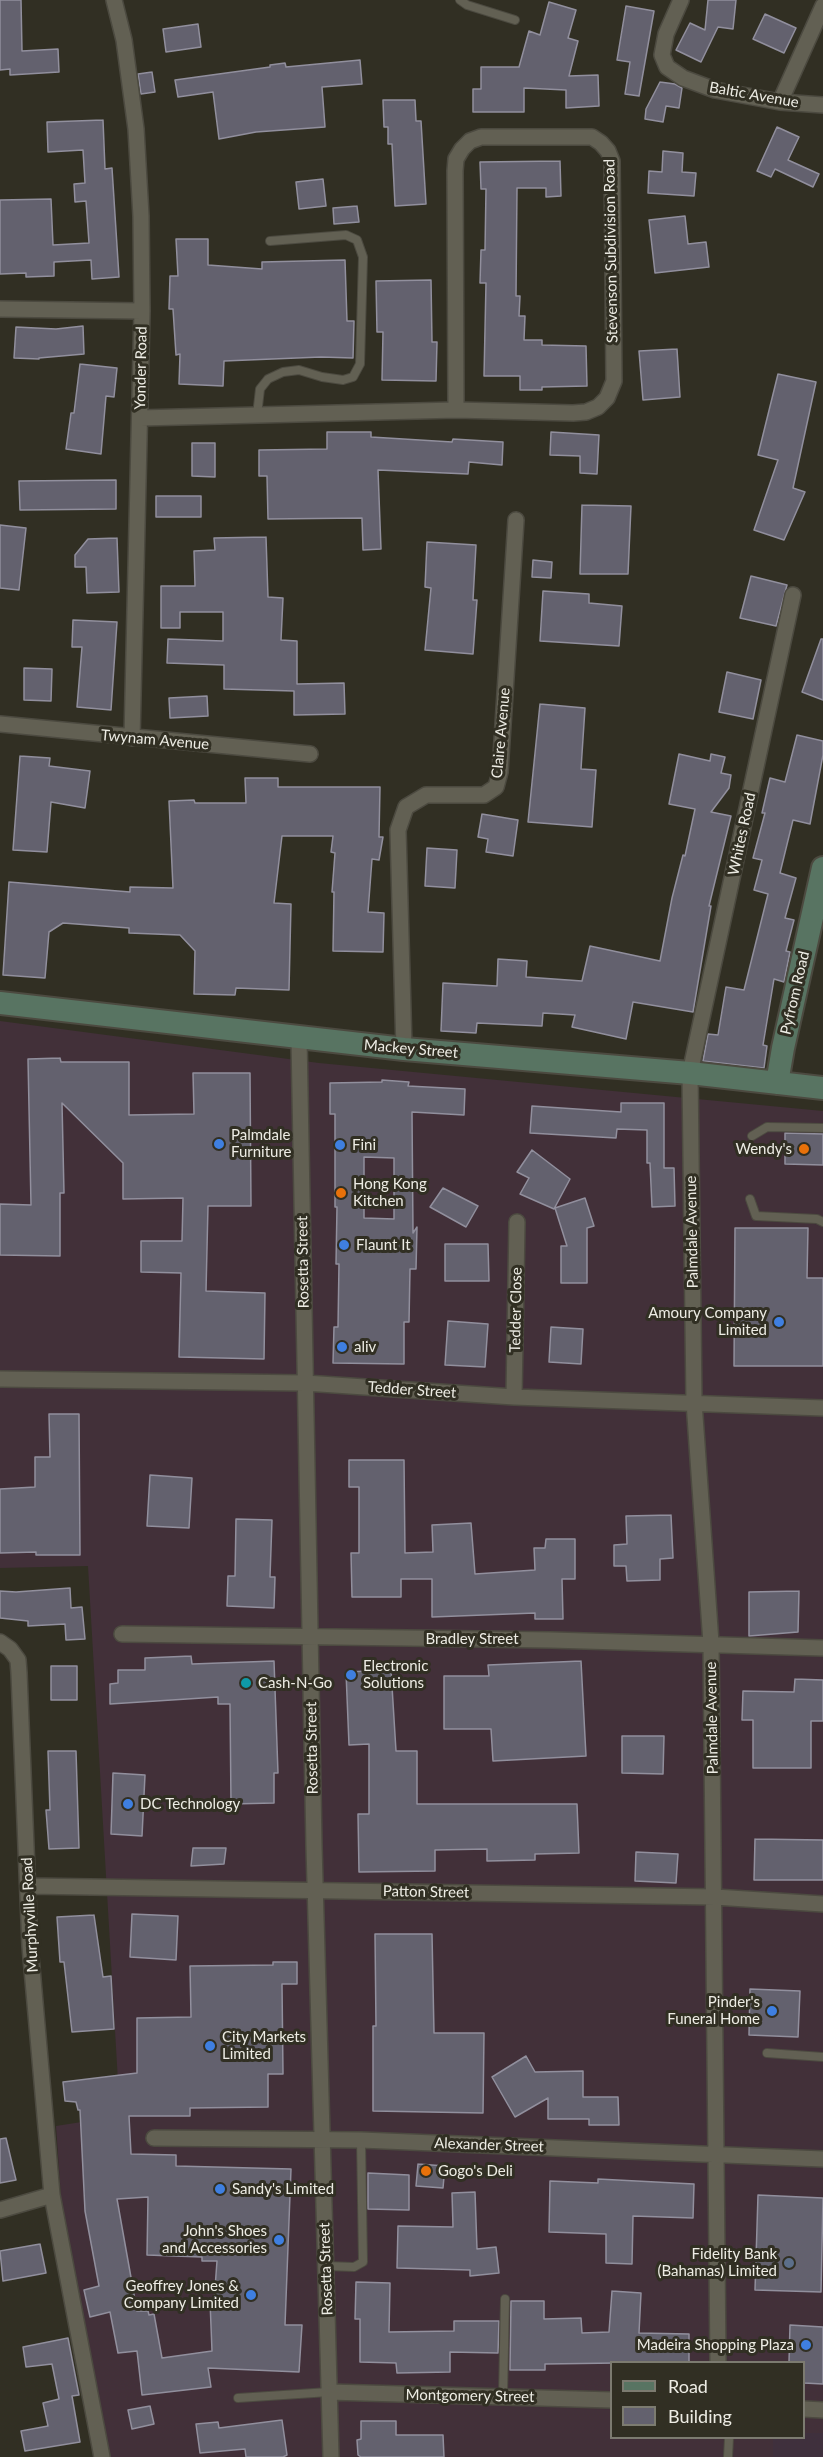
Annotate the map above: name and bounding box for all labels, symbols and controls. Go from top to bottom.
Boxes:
street label: Baltic Avenue [708,78,800,112]
street label: Stevenson Subdivision Road [600,159,622,343]
street label: Yonder Road [131,326,151,410]
street label: Claire Avenue [488,687,514,779]
street label: Twynam Avenue [100,726,210,754]
street label: Whites Road [724,791,760,877]
street label: Pyfrom Road [777,950,813,1036]
street label: Mackey Street [363,1036,459,1062]
place label: Palmdale Furniture [231,1126,292,1161]
place label: Fini [352,1136,376,1154]
marker: Palmdale Furniture [212,1137,226,1151]
marker: Fini [333,1138,347,1152]
place label: Wendy's [735,1140,792,1158]
marker: Wendy's [797,1142,811,1156]
place label: Hong Kong Kitchen [353,1175,427,1210]
street label: Palmdale Avenue [682,1175,702,1289]
marker: Hong Kong Kitchen [334,1186,348,1200]
street label: Rosetta Street [293,1215,313,1309]
place label: Flaunt It [356,1236,411,1254]
marker: Flaunt It [337,1238,351,1252]
street label: Tedder Close [506,1267,526,1353]
place label: Amoury Company Limited [648,1304,767,1339]
marker: Amoury Company Limited [772,1315,786,1329]
place label: aliv [354,1338,376,1356]
marker: aliv [335,1340,349,1354]
street label: Tedder Street [367,1378,457,1402]
street label: Bradley Street [425,1630,519,1648]
place label: Electronic Solutions [363,1657,428,1692]
street label: Palmdale Avenue [702,1661,722,1775]
marker: Electronic Solutions [344,1668,358,1682]
place label: Cash-N-Go [258,1674,332,1692]
marker: Cash-N-Go [239,1676,253,1690]
street label: Rosetta Street [302,1701,322,1795]
place label: DC Technology [140,1795,240,1813]
marker: DC Technology [121,1797,135,1811]
street label: Murphyville Road [18,1857,42,1973]
street label: Patton Street [383,1882,469,1902]
place label: Pinder's Funeral Home [667,1993,760,2028]
marker: Pinder's Funeral Home [765,2004,779,2018]
place label: City Markets Limited [222,2028,306,2063]
marker: City Markets Limited [203,2039,217,2053]
street label: Alexander Street [434,2134,544,2156]
place label: Gogo's Deli [438,2162,513,2180]
marker: Gogo's Deli [419,2164,433,2178]
place label: Sandy's Limited [232,2180,334,2198]
marker: Sandy's Limited [213,2182,227,2196]
place label: John's Shoes and Accessories [162,2222,267,2257]
street label: Rosetta Street [315,2222,337,2316]
marker: John's Shoes and Accessories [272,2233,286,2247]
place label: Fidelity Bank (Bahamas) Limited [657,2245,777,2280]
marker: Fidelity Bank (Bahamas) Limited [782,2256,796,2270]
place label: Geoffrey Jones & Company Limited [124,2277,239,2312]
marker: Geoffrey Jones & Company Limited [244,2288,258,2302]
place label: Madeira Shopping Plaza [637,2336,794,2354]
marker: Madeira Shopping Plaza [799,2338,813,2352]
legend [610,2361,805,2439]
text: Road [668,2375,708,2397]
street label: Montgomery Street [405,2386,535,2406]
text: Building [668,2405,732,2427]

